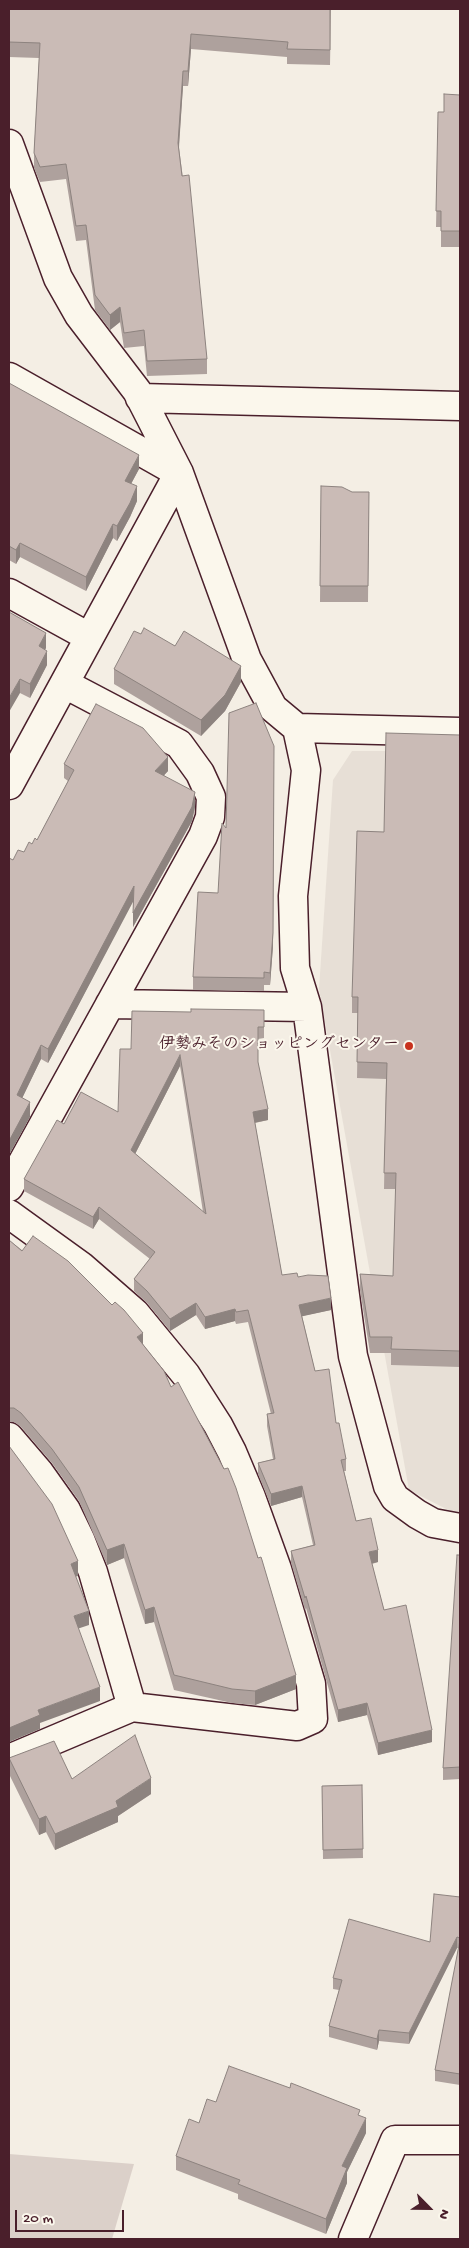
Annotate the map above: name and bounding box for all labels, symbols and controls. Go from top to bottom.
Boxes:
place label: 伊勢みそのショッピングセンター [159,1036,399,1056]
marker: 伊勢みそのショッピングセンター [403,1040,415,1052]
north arrow [404,2183,454,2233]
scale bar [18,2200,126,2232]
text: N [434,2207,453,2222]
text: 20 m [23,2210,53,2228]

